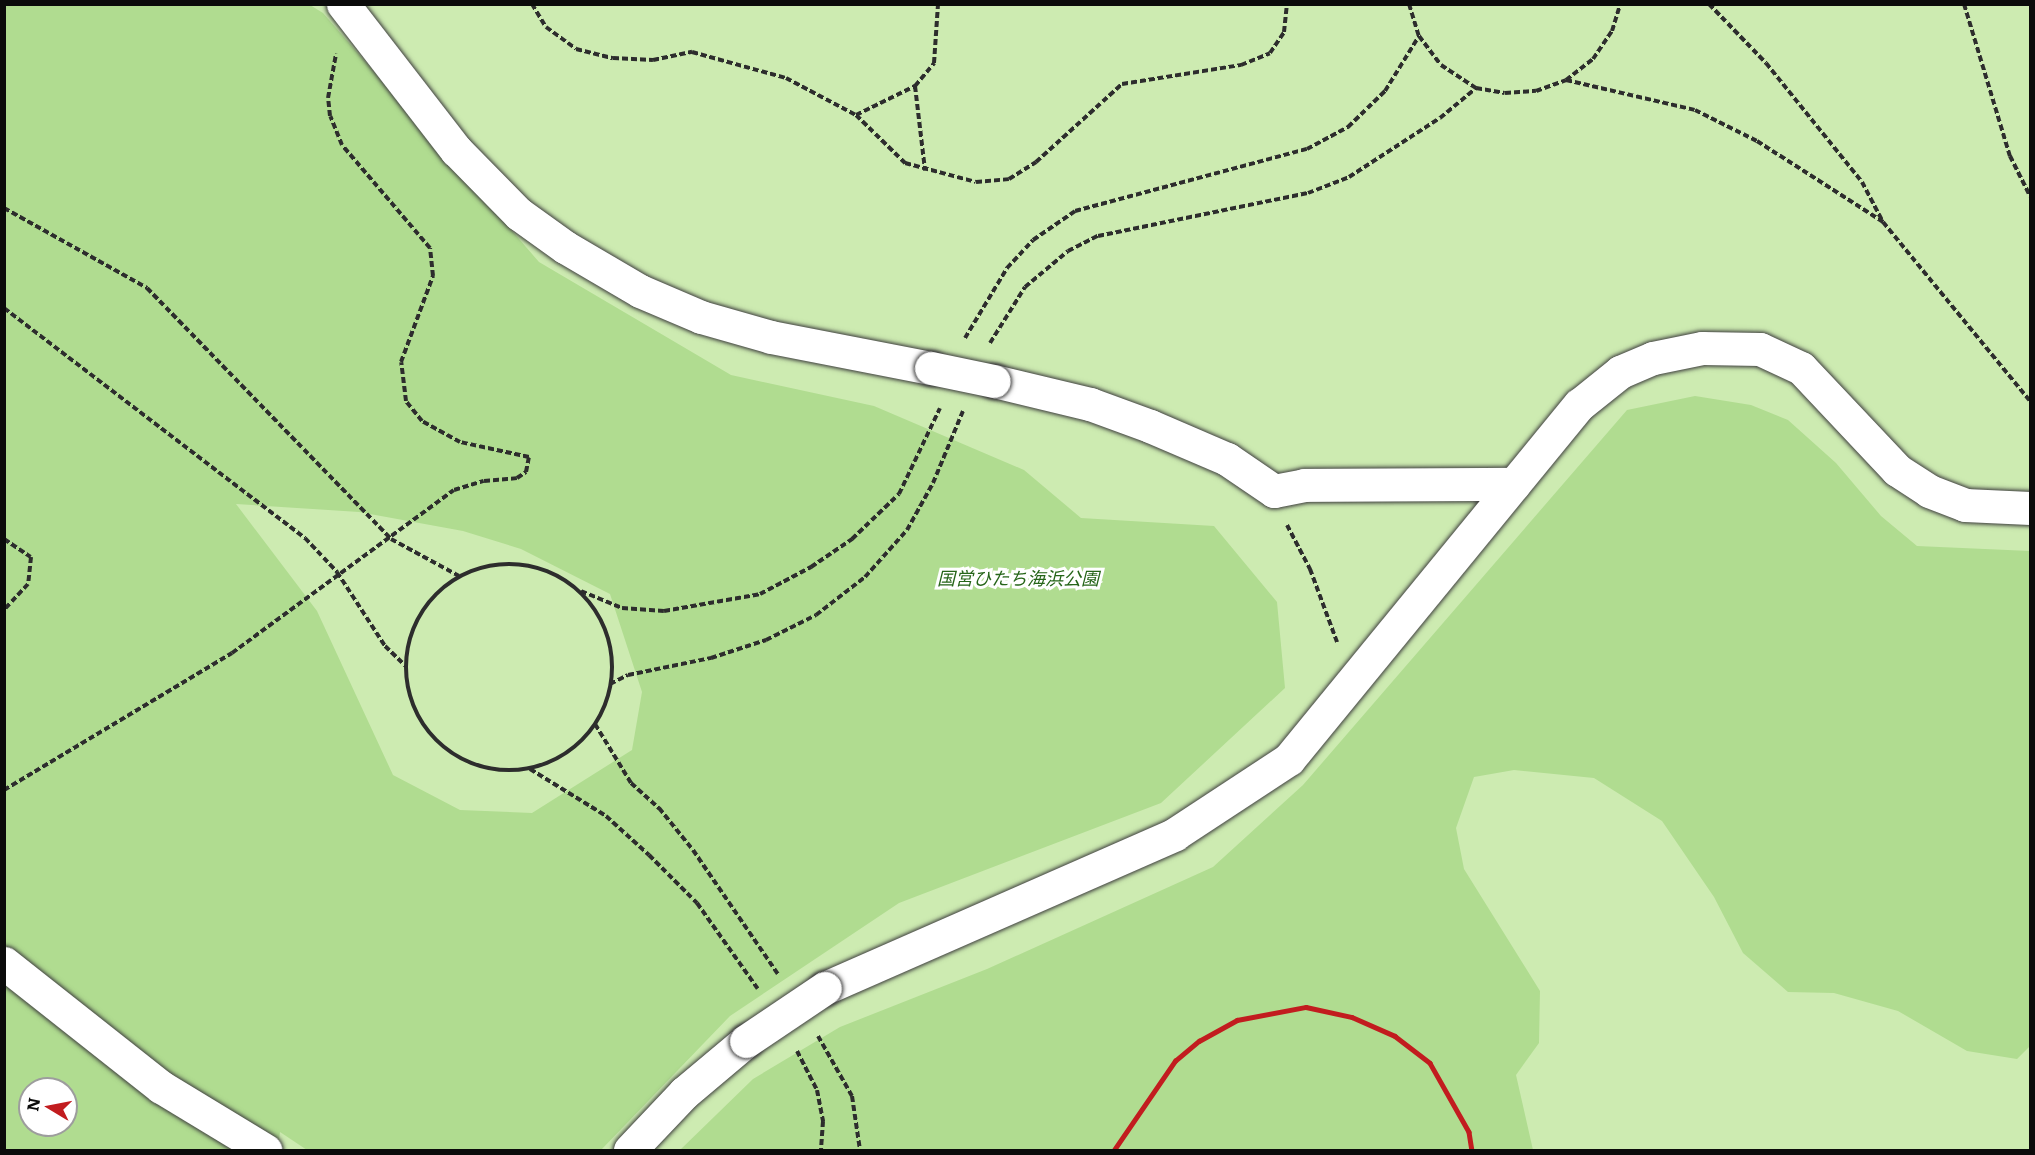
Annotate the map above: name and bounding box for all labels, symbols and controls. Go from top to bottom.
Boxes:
park label: 国営ひたち海浜公園 [937,567,1099,589]
north arrow [18,1077,78,1137]
text: N [19,1096,45,1113]

